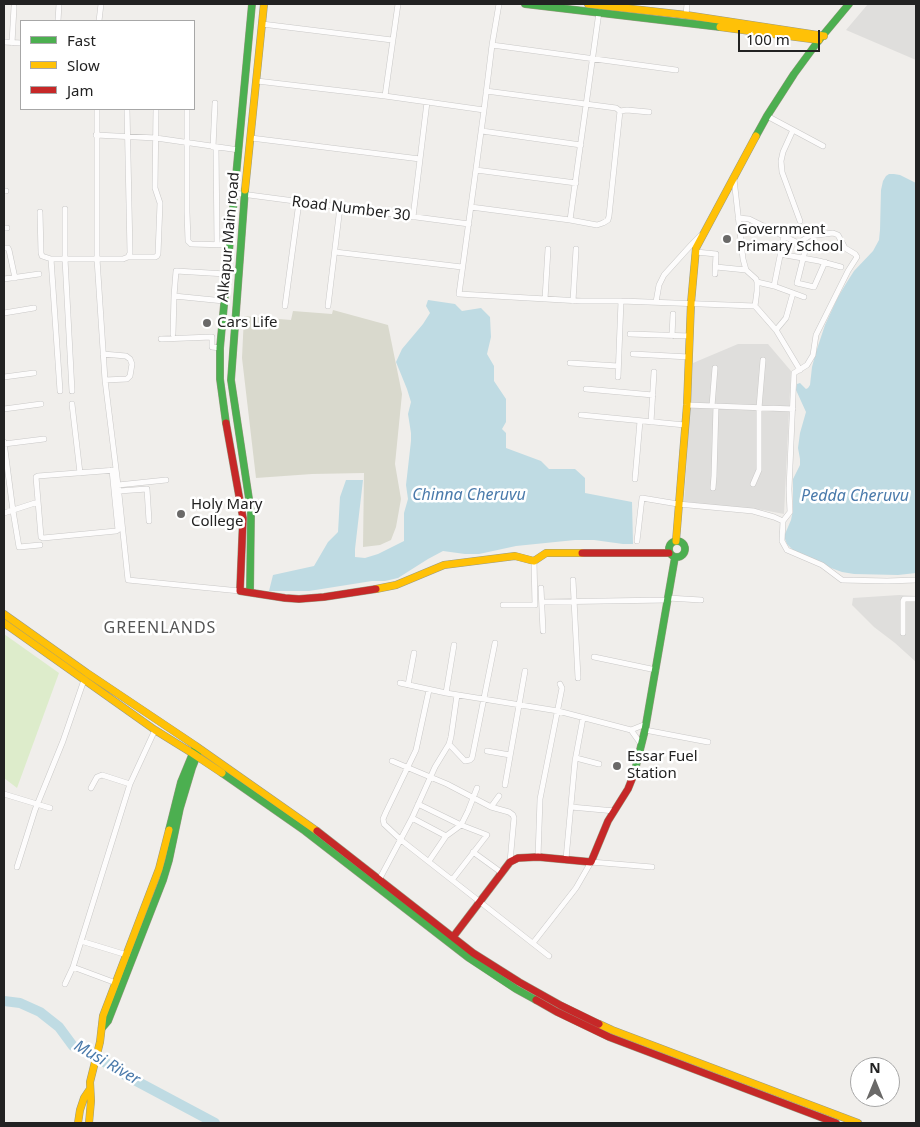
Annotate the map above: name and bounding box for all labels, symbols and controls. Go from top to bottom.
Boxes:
legend [20,20,195,110]
scale bar [740,20,822,52]
text: 100 m [746,29,790,49]
text: Fast [67,30,96,50]
text: Slow [67,55,100,75]
text: Jam [67,80,94,100]
street label: Alkapur Main road [214,171,244,303]
street label: Road Number 30 [291,193,411,225]
place label: Government Primary School [737,221,843,256]
marker: Government Primary School [721,233,733,245]
place label: Cars Life [217,314,278,332]
marker: Cars Life [201,317,213,329]
water label: Chinna Cheruvu [412,485,526,505]
water label: Pedda Cheruvu [801,486,909,506]
place label: Holy Mary College [191,496,262,531]
marker: Holy Mary College [175,508,187,520]
district label: GREENLANDS [102,618,218,638]
place label: Essar Fuel Station [627,748,698,783]
marker: Essar Fuel Station [611,760,623,772]
water label: Musi River [71,1036,143,1090]
north arrow [850,1057,900,1107]
text: N [869,1058,881,1077]

